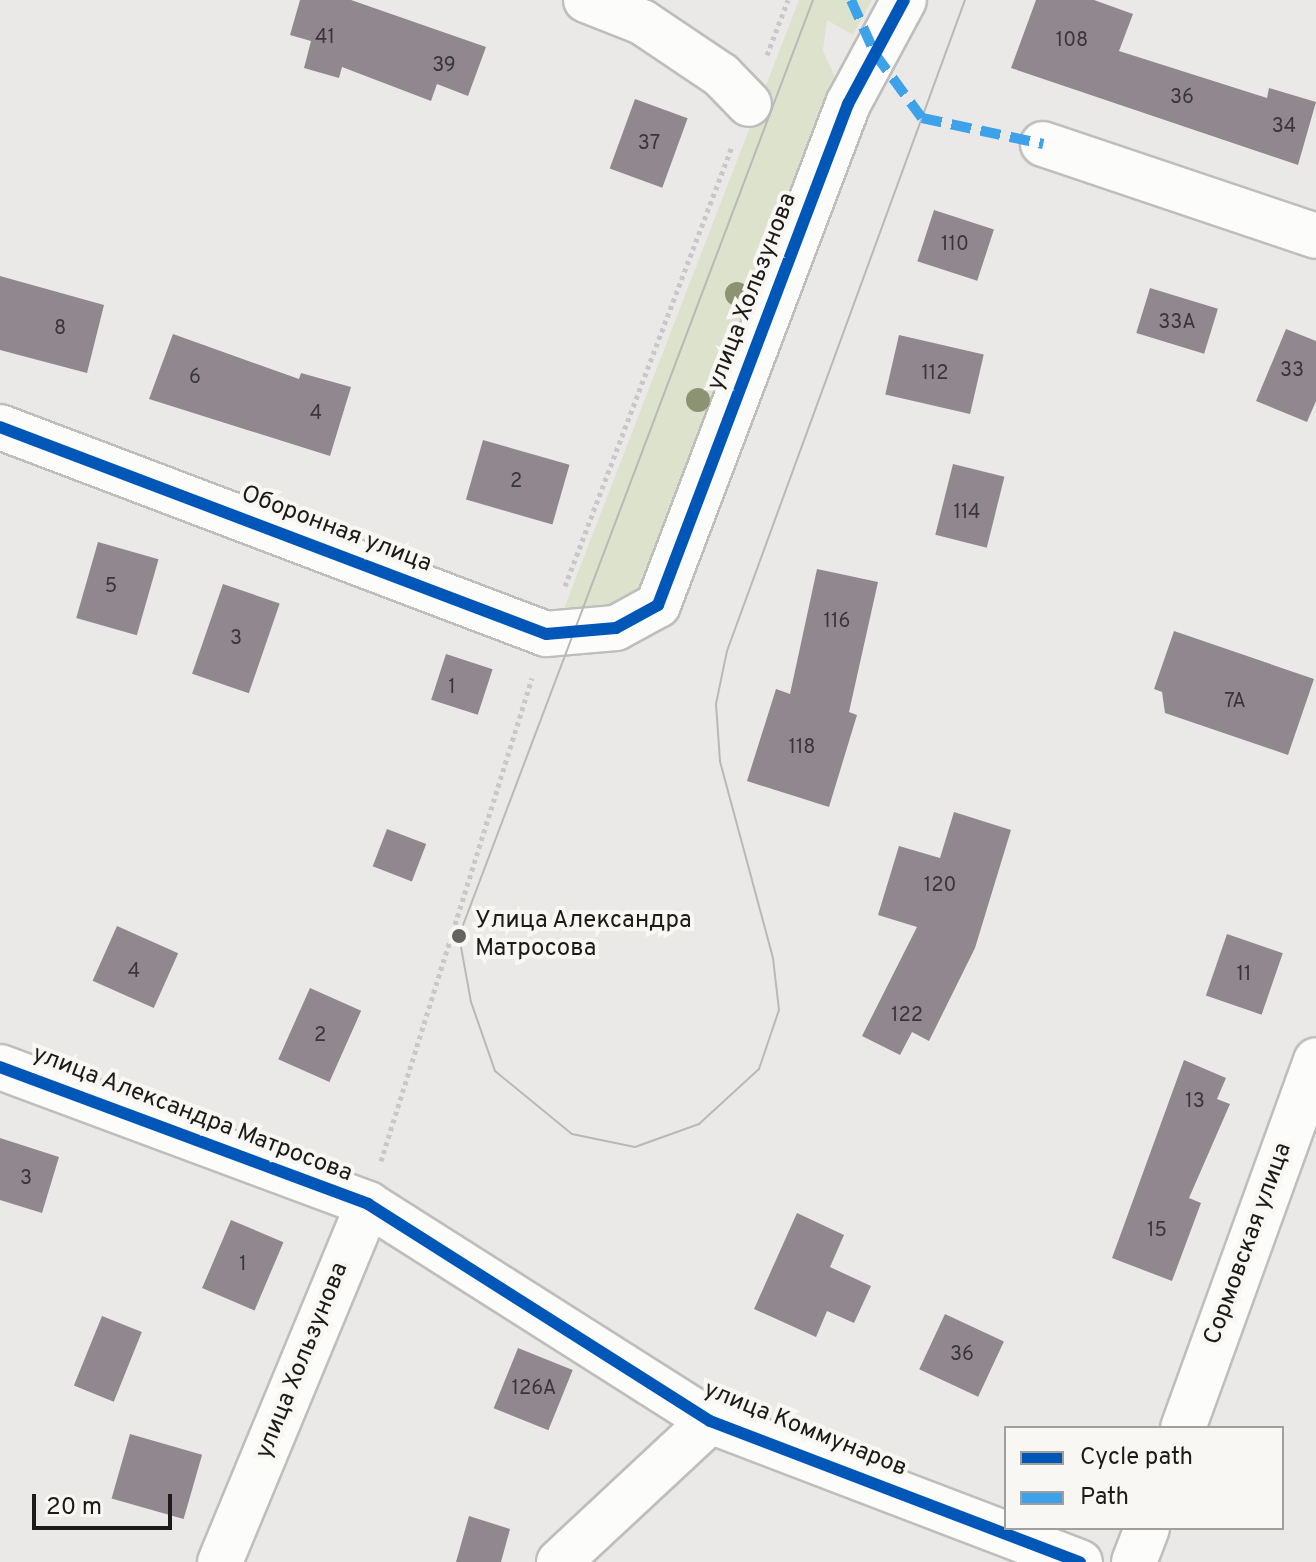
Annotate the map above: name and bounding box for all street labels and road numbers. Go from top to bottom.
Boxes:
street label: улица Хользунова [702,189,804,395]
street label: Оборонная улица [237,480,435,580]
street label: улица Александра Матросова [28,1040,356,1190]
street label: Сормовская улица [1199,1139,1299,1349]
street label: улица Хользунова [250,1259,356,1463]
street label: улица Коммунаров [699,1376,911,1484]

